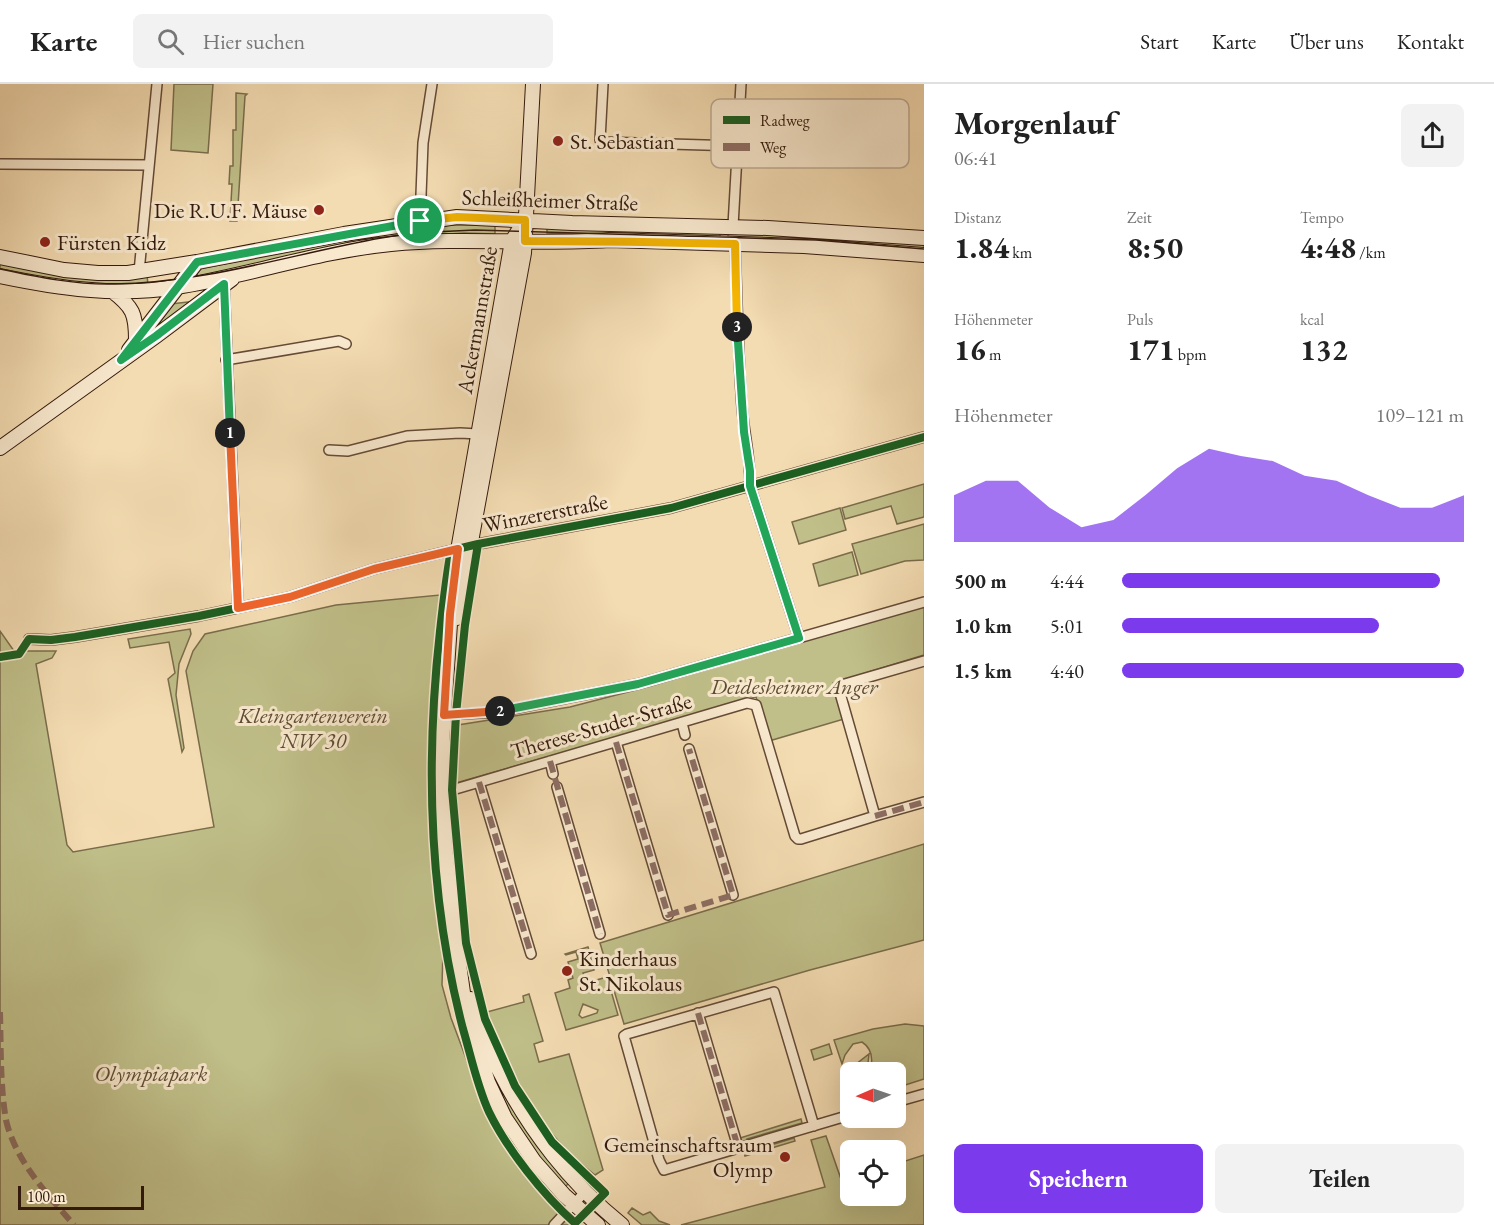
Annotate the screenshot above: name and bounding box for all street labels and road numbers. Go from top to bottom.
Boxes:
street label: Schleißheimer Straße [461,182,639,218]
street label: Ackermannstraße [450,244,504,397]
street label: Winzererstraße [480,487,610,539]
street label: Therese-Studer-Straße [507,686,695,766]

